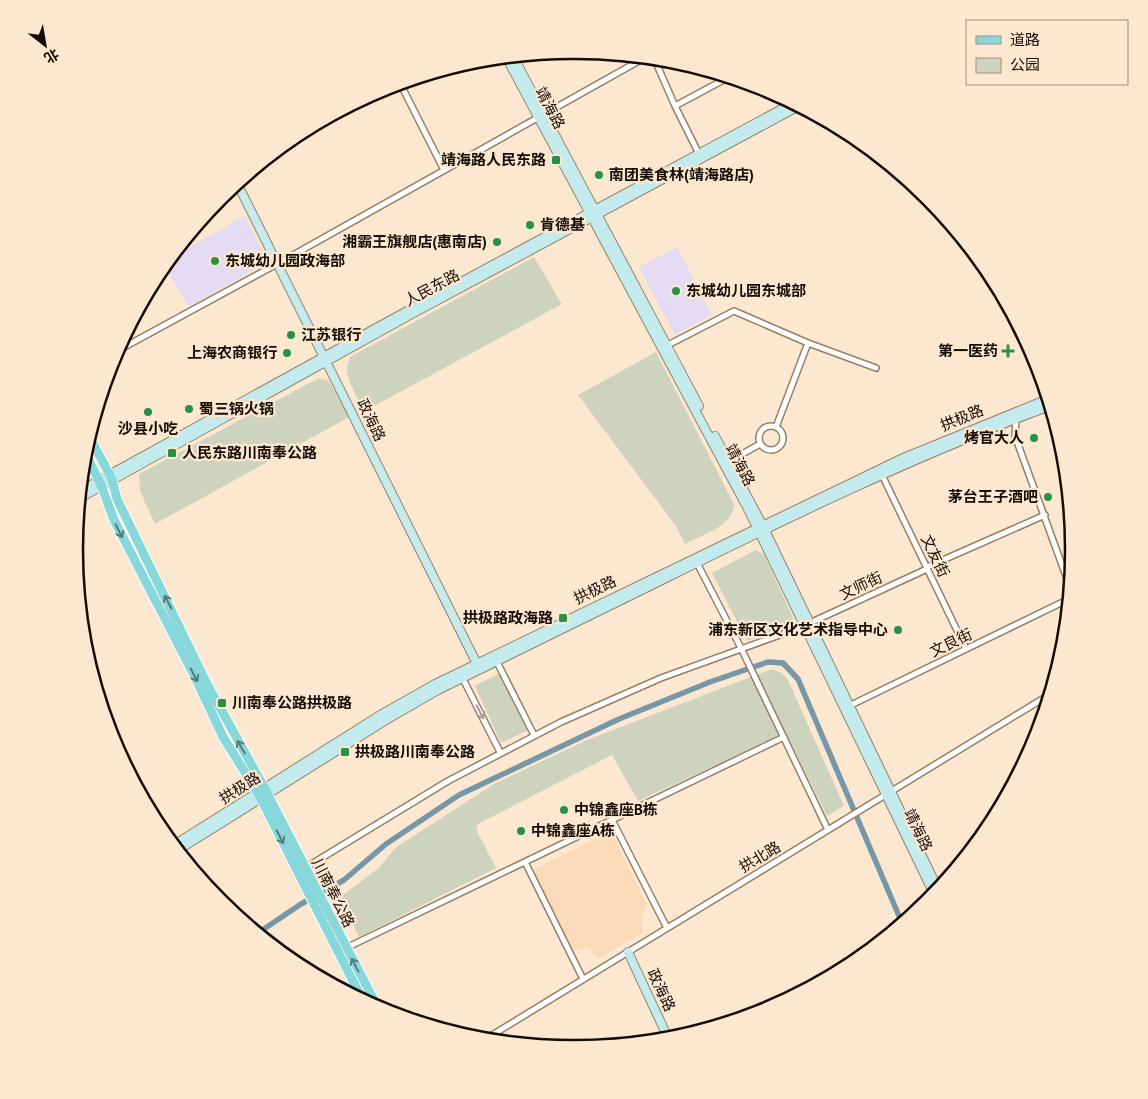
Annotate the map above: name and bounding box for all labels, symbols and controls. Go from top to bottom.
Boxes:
north arrow [20,20,70,70]
legend [966,20,1128,85]
text: 道路 [1010,30,1040,49]
text: 北 [41,45,62,67]
text: 公园 [1010,55,1040,74]
street label: 靖海路 [531,83,569,132]
place label: 靖海路人民东路 [441,150,546,169]
marker: 靖海路人民东路 [550,154,562,166]
place label: 南团美食林(靖海路店) [609,165,754,184]
marker: 南团美食林(靖海路店) [593,169,605,181]
place label: 肯德基 [540,215,585,234]
marker: 肯德基 [524,219,536,231]
place label: 湘霸王旗舰店(惠南店) [342,232,487,251]
marker: 湘霸王旗舰店(惠南店) [491,236,503,248]
place label: 东城幼儿园政海部 [225,251,345,270]
marker: 东城幼儿园政海部 [209,255,221,267]
street label: 人民东路 [401,265,463,310]
place label: 东城幼儿园东城部 [686,281,806,300]
marker: 东城幼儿园东城部 [670,285,682,297]
place label: 江苏银行 [301,325,361,344]
marker: 江苏银行 [285,329,297,341]
place label: 第一医药 [938,341,998,360]
place label: 上海农商银行 [187,343,277,362]
marker: 第一医药 [1002,345,1014,357]
marker: 上海农商银行 [281,347,293,359]
street label: 政海路 [353,395,390,444]
place label: 蜀三锅火锅 [199,399,274,418]
street label: 拱极路 [937,400,986,435]
marker: 蜀三锅火锅 [183,403,195,415]
marker: 沙县小吃 [142,406,154,418]
place label: 沙县小吃 [118,419,178,438]
place label: 烤官大人 [964,428,1024,447]
marker: 烤官大人 [1028,432,1040,444]
street label: 靖海路 [721,440,759,489]
place label: 人民东路川南奉公路 [182,443,317,462]
marker: 人民东路川南奉公路 [166,447,178,459]
place label: 茅台王子酒吧 [948,487,1038,506]
marker: 茅台王子酒吧 [1042,491,1054,503]
one-way arrow [114,523,124,538]
street label: 文友街 [917,531,954,580]
street label: 文师街 [836,567,885,604]
street label: 拱极路 [570,571,619,608]
one-way arrow [163,594,173,609]
place label: 拱极路政海路 [463,608,553,627]
marker: 拱极路政海路 [557,612,569,624]
place label: 浦东新区文化艺术指导中心 [708,620,888,639]
marker: 浦东新区文化艺术指导中心 [892,624,904,636]
street label: 文良街 [926,624,975,661]
one-way arrow [190,667,199,682]
place label: 川南奉公路拱极路 [232,693,352,712]
marker: 川南奉公路拱极路 [216,697,228,709]
one-way arrow [476,704,485,719]
one-way arrow [235,740,245,754]
place label: 拱极路川南奉公路 [355,742,475,761]
marker: 拱极路川南奉公路 [339,746,351,758]
street label: 拱极路 [216,768,264,808]
place label: 中锦鑫座B栋 [574,800,658,819]
marker: 中锦鑫座B栋 [558,804,570,816]
street label: 靖海路 [900,805,937,854]
place label: 中锦鑫座A栋 [531,821,615,840]
marker: 中锦鑫座A栋 [515,825,527,837]
one-way arrow [276,829,285,844]
street label: 拱北路 [736,837,784,876]
street label: 川南奉公路 [308,855,359,931]
one-way arrow [350,958,360,973]
street label: 政海路 [643,965,680,1014]

